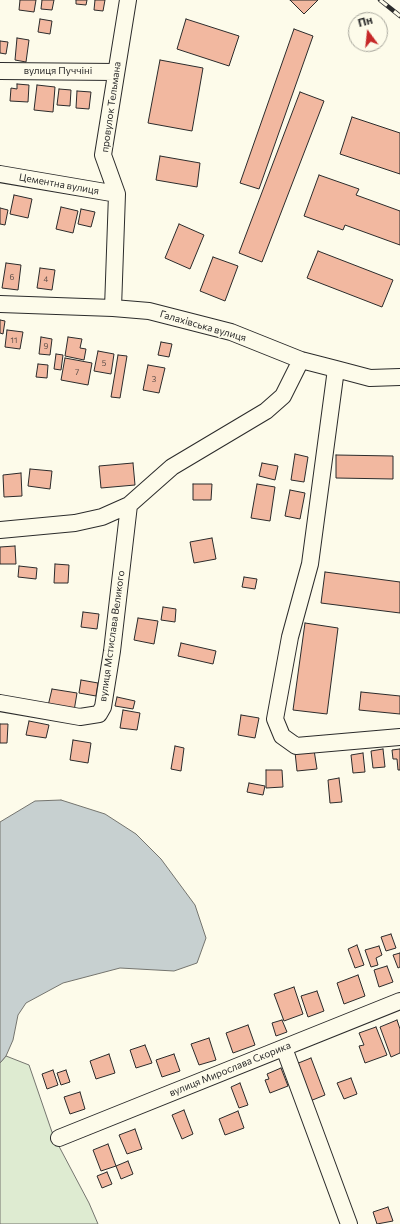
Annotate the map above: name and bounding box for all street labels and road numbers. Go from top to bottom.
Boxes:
street label: провулок Тельмана [99,61,123,153]
street label: вулиця Пуччіні [24,65,92,77]
street label: Цементна вулиця [18,171,100,197]
street label: Галахівська вулиця [158,308,248,344]
street label: вулиця Мстислава Великого [97,570,127,702]
street label: вулиця Мирослава Скорика [167,1039,293,1099]

